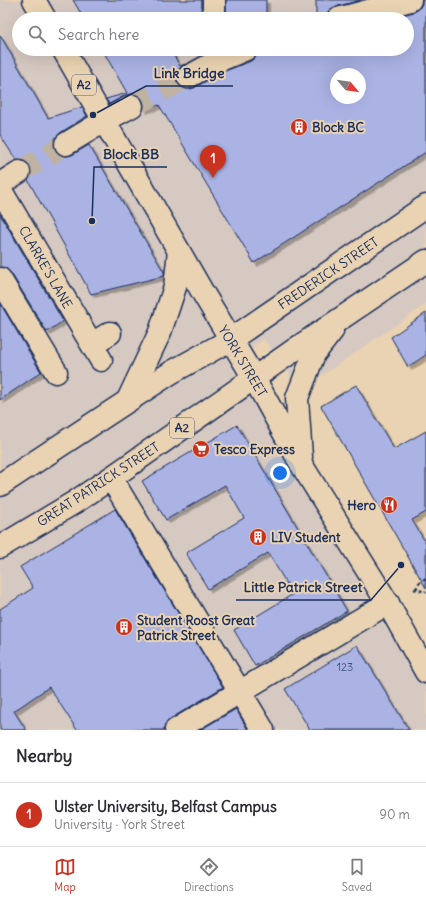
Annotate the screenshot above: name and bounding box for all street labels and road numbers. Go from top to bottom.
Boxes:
road number: A2 [72,75,96,95]
street label: CLARKE'S LANE [15,223,76,312]
street label: FREDERICK STREET [275,233,382,313]
street label: YORK STREET [214,322,271,400]
road number: A2 [170,418,194,438]
street label: GREAT PATRICK STREET [34,438,163,530]

